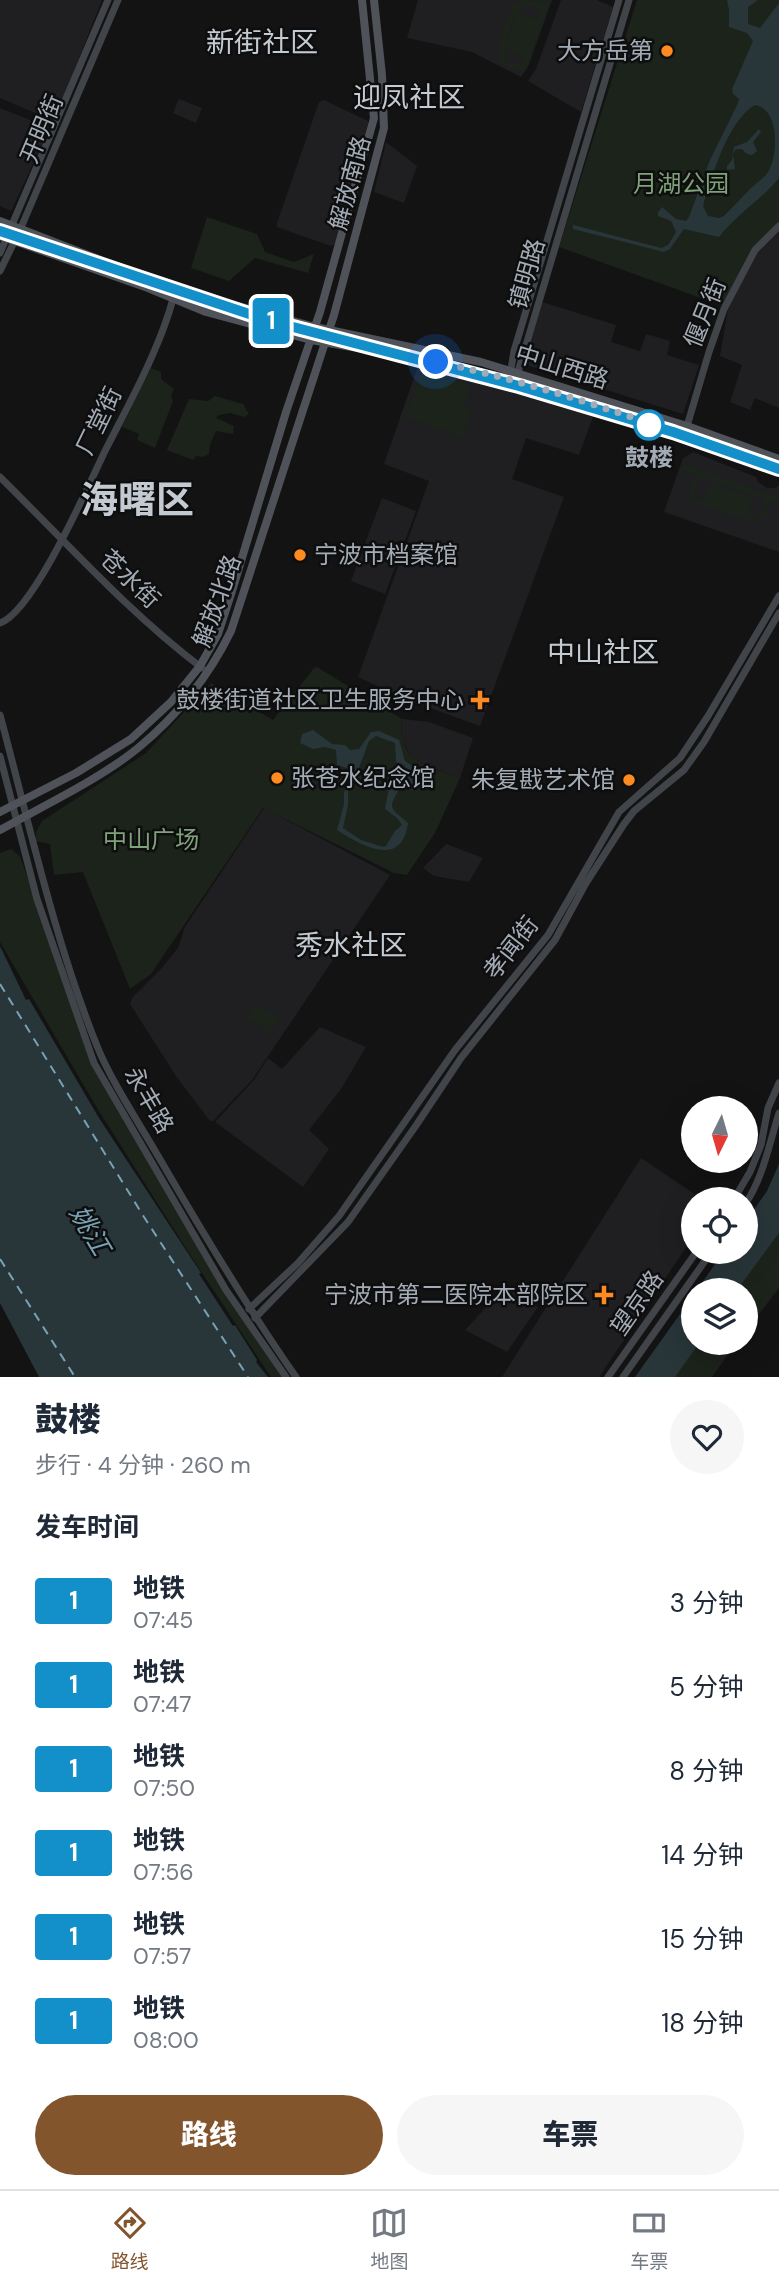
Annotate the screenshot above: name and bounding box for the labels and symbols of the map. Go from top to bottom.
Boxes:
district label: 新街社区 [206,24,318,61]
place label: 大方岳第 [557,35,653,66]
marker: 大方岳第 [659,43,675,59]
district label: 迎凤社区 [353,79,465,116]
street label: 开明街 [13,90,70,168]
street label: 解放南路 [322,132,377,233]
park label: 月湖公园 [633,168,729,199]
street label: 镇明路 [502,235,551,313]
street label: 偃月街 [677,274,732,352]
line badge: 1 [248,298,294,344]
street label: 中山西路 [512,338,613,395]
your location [418,344,453,379]
street label: 厂堂街 [69,382,128,460]
marker: 鼓楼 [634,410,664,440]
place label: 鼓楼 [625,442,673,473]
district label: 海曙区 [80,475,194,525]
place label: 宁波市档案馆 [314,539,458,570]
street label: 苍水街 [94,542,167,615]
marker: 宁波市档案馆 [292,547,308,563]
street label: 解放北路 [186,550,248,651]
district label: 中山社区 [547,634,659,671]
place label: 鼓楼街道社区卫生服务中心 [176,684,464,715]
marker: 鼓楼街道社区卫生服务中心 [470,690,490,710]
place label: 张苍水纪念馆 [291,762,435,793]
place label: 朱复戡艺术馆 [471,764,615,795]
marker: 张苍水纪念馆 [269,770,285,786]
marker: 朱复戡艺术馆 [621,772,637,788]
park label: 中山广场 [103,824,199,855]
street label: 孝闻街 [476,910,545,986]
district label: 秀水社区 [295,927,407,964]
street label: 永丰路 [118,1061,181,1139]
north arrow [681,1096,758,1172]
water label: 姚江 [62,1199,120,1264]
street label: 望京路 [603,1264,670,1341]
place label: 宁波市第二医院本部院区 [324,1279,588,1310]
marker: 宁波市第二医院本部院区 [594,1285,614,1305]

